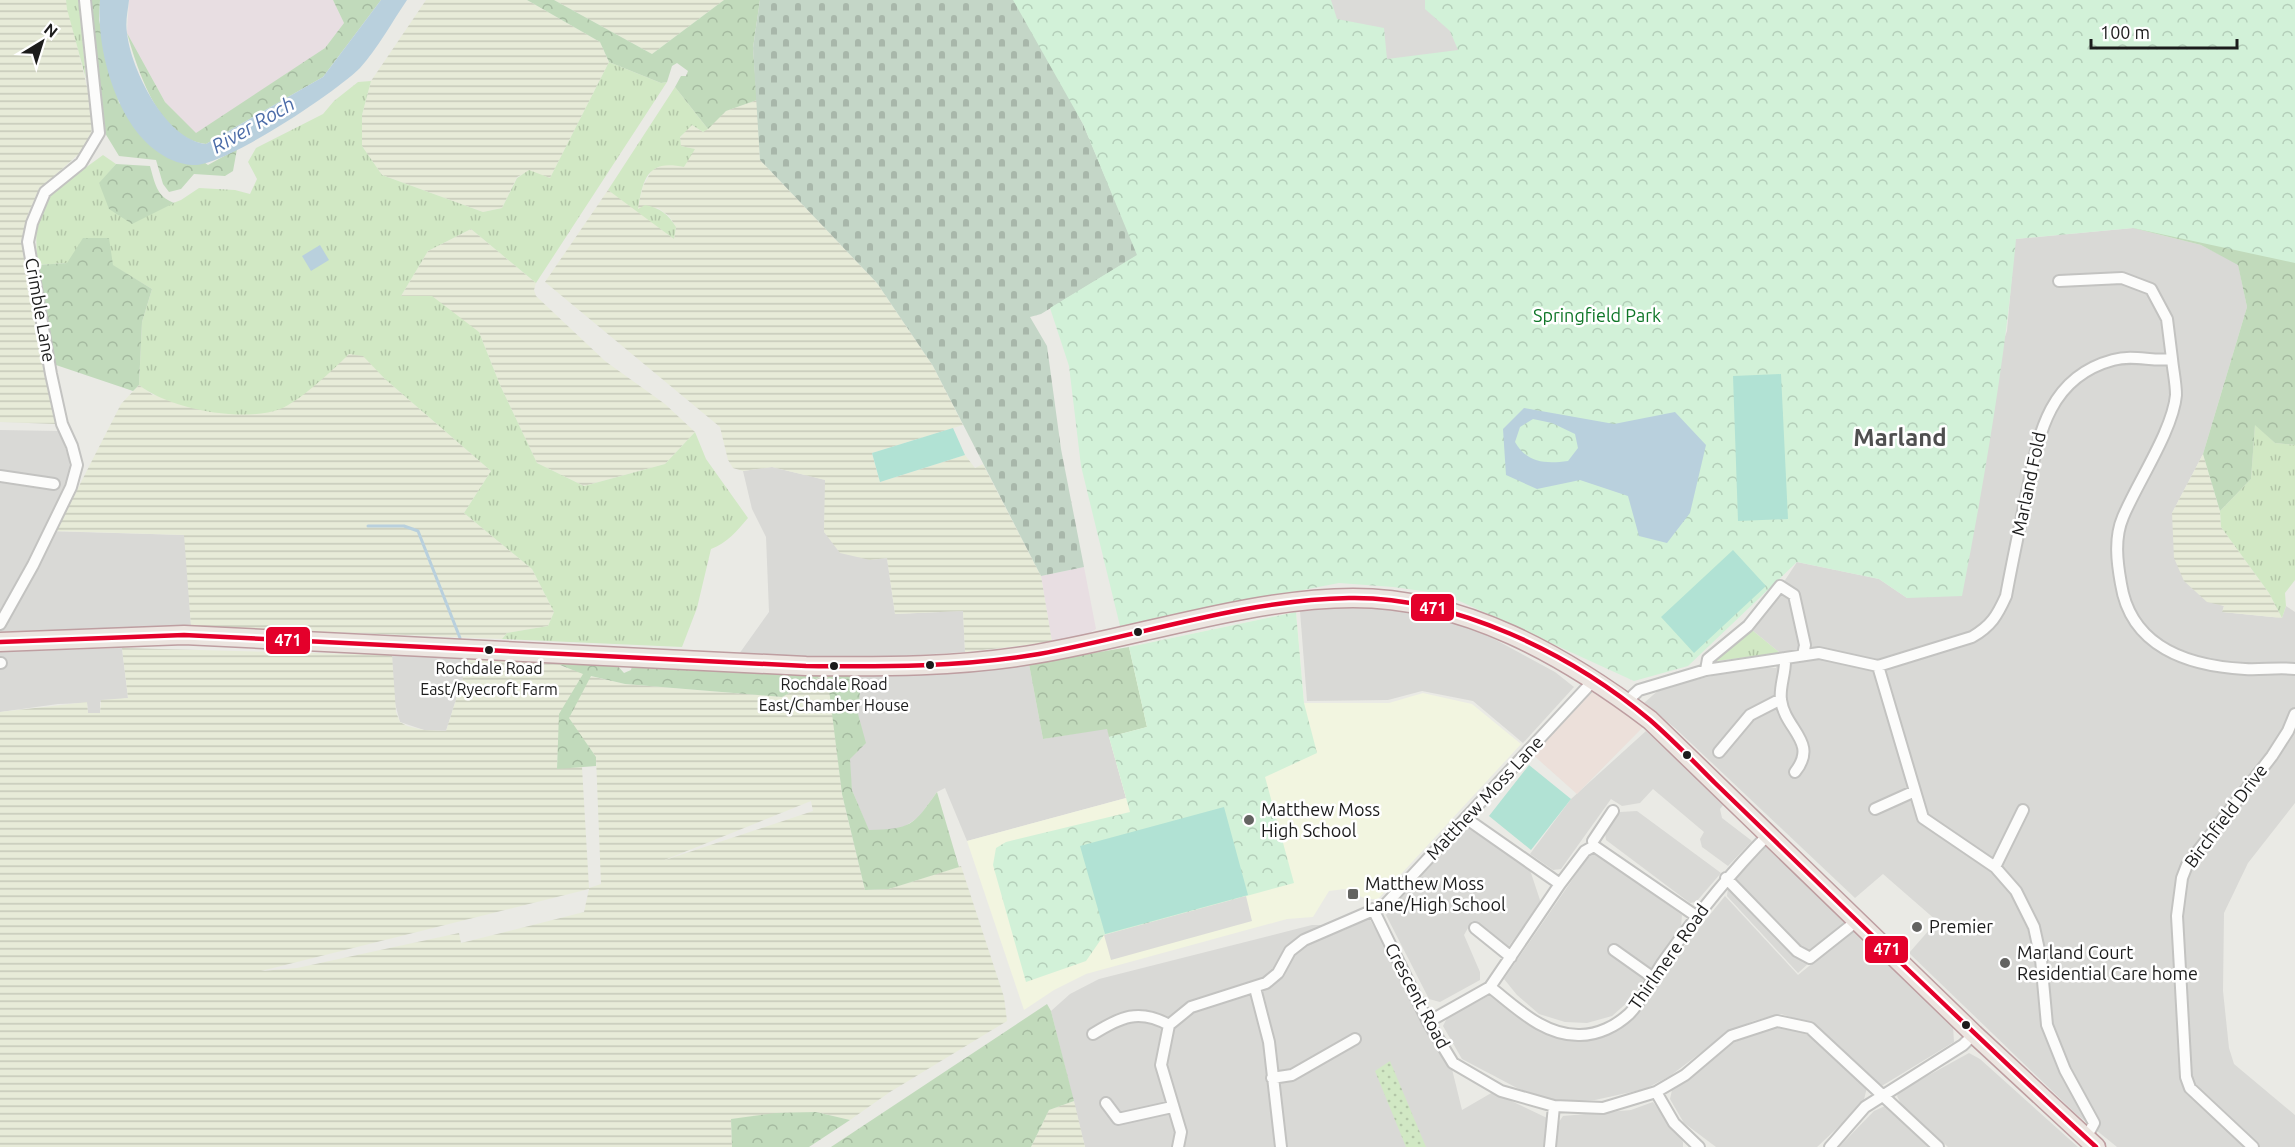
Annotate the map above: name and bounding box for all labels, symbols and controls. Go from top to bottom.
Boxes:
north arrow [12,12,72,72]
scale bar [2091,12,2236,50]
text: N [41,19,61,41]
text: 100 m [2100,22,2150,42]
water label: River Roch [207,92,298,158]
street label: Crimble Lane [22,256,60,364]
park label: Springfield Park [1533,305,1661,325]
district label: Marland [1853,424,1947,451]
street label: Marland Fold [2007,430,2049,538]
line badge: 471 [1410,593,1455,622]
text: 471 [1419,599,1447,617]
line badge: 471 [265,626,311,655]
unlabelled marker [1132,626,1144,638]
text: 471 [274,631,302,649]
marker: Rochdale Road East/Ryecroft Farm [483,644,495,656]
place label: Rochdale Road East/Ryecroft Farm [420,659,558,698]
unlabelled marker [924,659,936,671]
marker: Rochdale Road East/Chamber House [828,660,840,672]
place label: Rochdale Road East/Chamber House [759,675,909,714]
street label: Matthew Moss Lane [1422,731,1547,863]
unlabelled marker [1681,749,1693,761]
street label: Birchfield Drive [2180,760,2271,871]
place label: Matthew Moss High School [1261,799,1380,840]
marker: Matthew Moss High School [1242,813,1256,827]
place label: Matthew Moss Lane/High School [1365,873,1506,914]
marker: Matthew Moss Lane/High School [1346,887,1360,901]
street label: Thirlmere Road [1624,900,1712,1013]
place label: Premier [1929,916,1993,936]
marker: Premier [1910,920,1924,934]
line badge: 471 [1864,935,1909,964]
street label: Crescent Road [1382,939,1454,1052]
text: 471 [1873,940,1901,958]
place label: Marland Court Residential Care home [2017,942,2198,983]
marker: Marland Court Residential Care home [1998,956,2012,970]
unlabelled marker [1960,1019,1972,1031]

